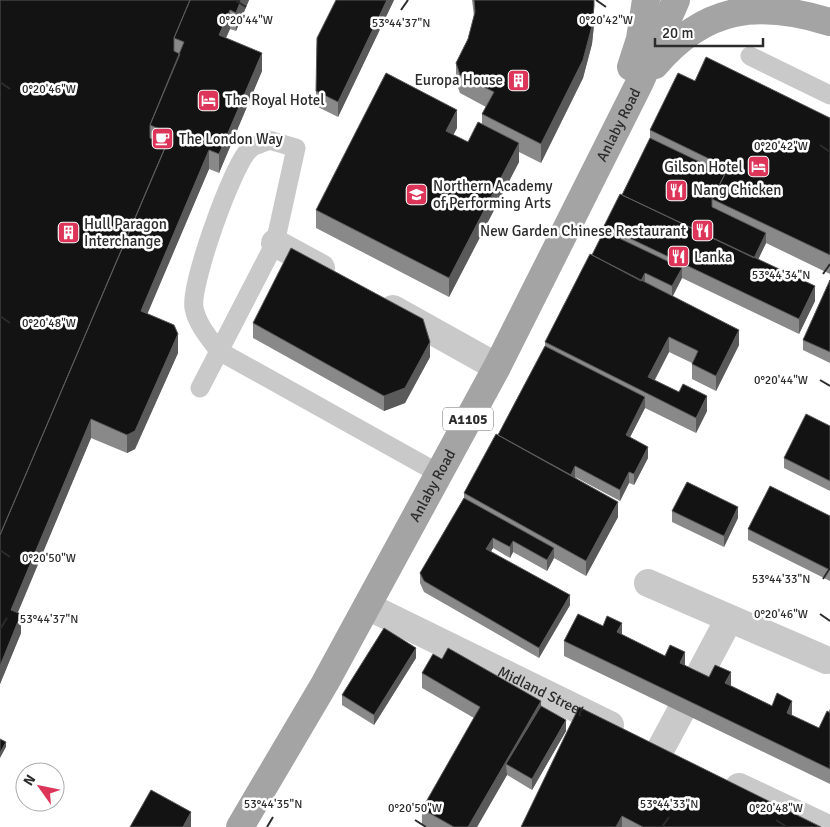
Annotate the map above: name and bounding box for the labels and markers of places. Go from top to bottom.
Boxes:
building icon: Europa House [507,68,531,92]
place label: Europa House [414,71,503,89]
hotel icon: The Royal Hotel [197,88,221,112]
place label: The Royal Hotel [225,91,325,109]
cafe icon: The London Way [151,127,175,151]
place label: The London Way [179,130,283,148]
hotel icon: Gilson Hotel [747,155,771,179]
place label: Gilson Hotel [664,158,743,176]
place label: Northern Academy of Performing Arts [433,177,553,212]
restaurant icon: Nang Chicken [665,178,689,202]
place label: Nang Chicken [693,181,781,199]
school or university icon: Northern Academy of Performing Arts [405,183,429,207]
place label: Hull Paragon Interchange [84,215,167,250]
restaurant icon: New Garden Chinese Restaurant [690,219,714,243]
building icon: Hull Paragon Interchange [56,221,80,245]
place label: New Garden Chinese Restaurant [480,222,686,240]
restaurant icon: Lanka [666,245,690,269]
place label: Lanka [694,248,733,266]

